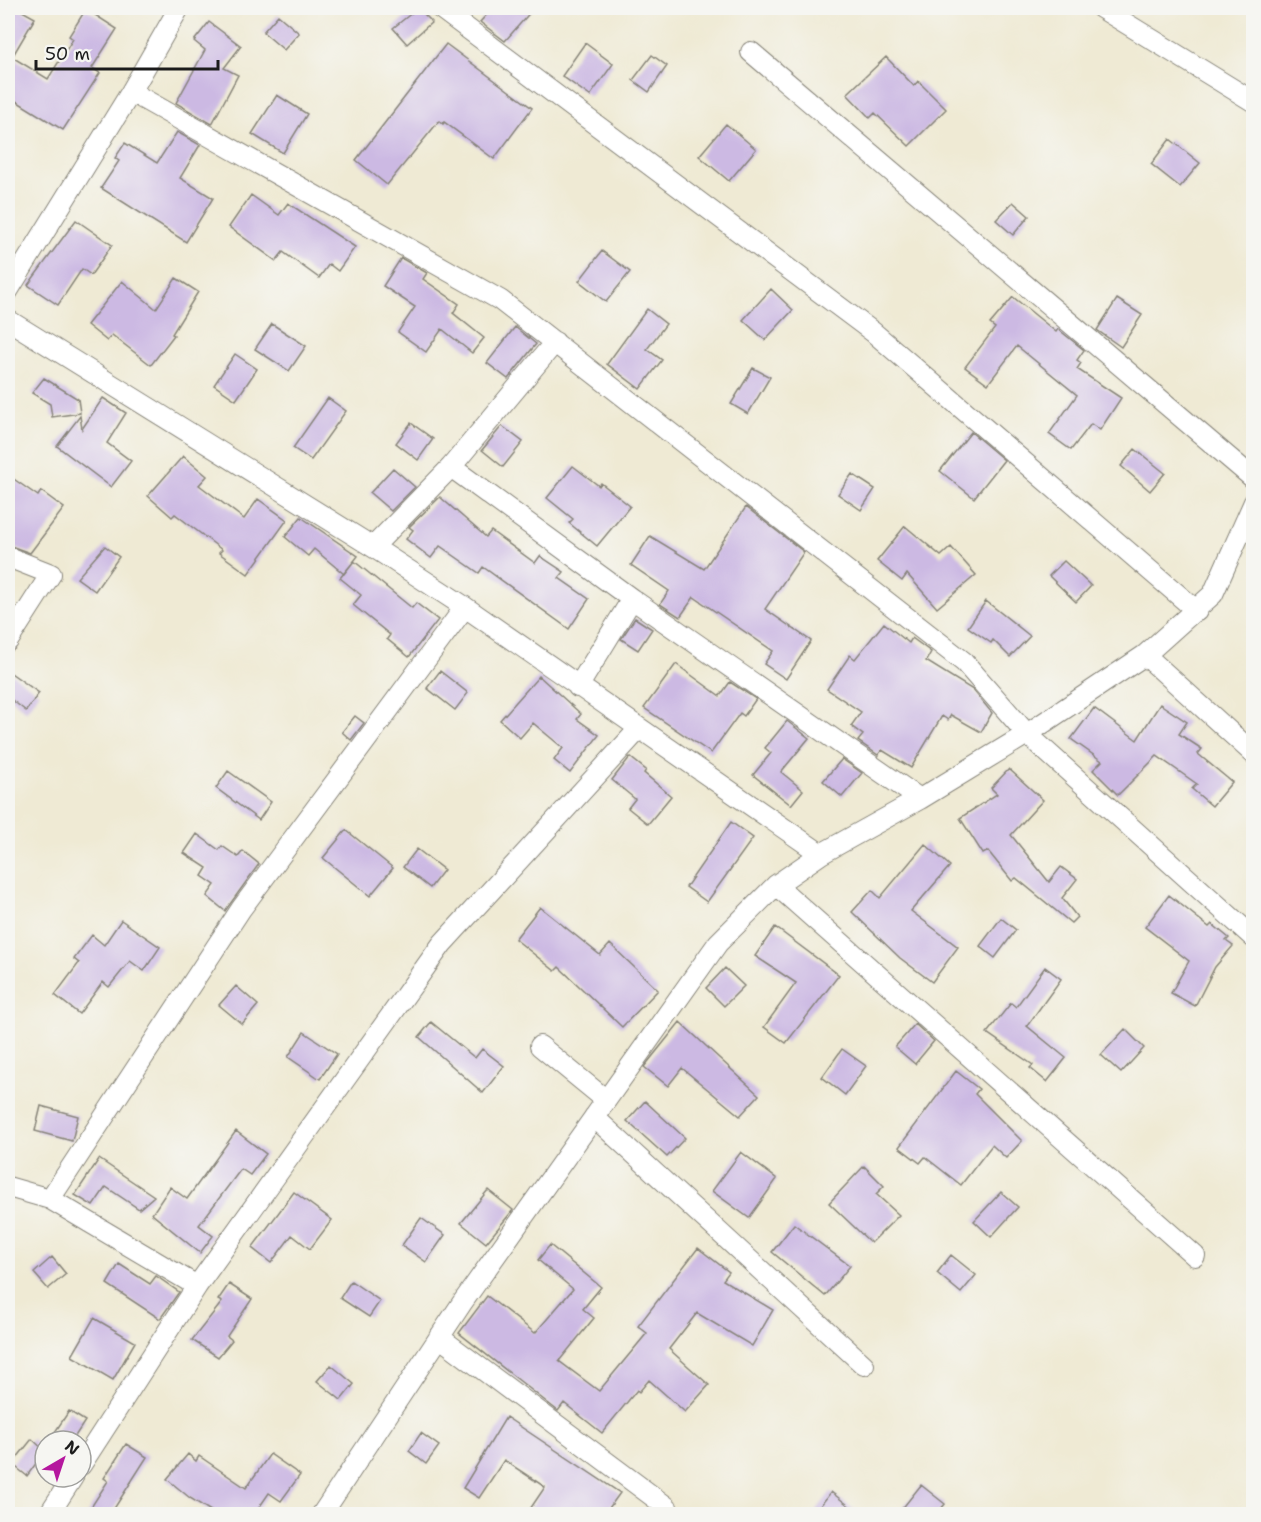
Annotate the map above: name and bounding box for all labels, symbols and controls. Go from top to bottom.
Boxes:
scale bar [36,33,218,71]
text: 50 m [45,42,90,66]
north arrow [33,1429,93,1489]
text: N [61,1436,84,1460]

